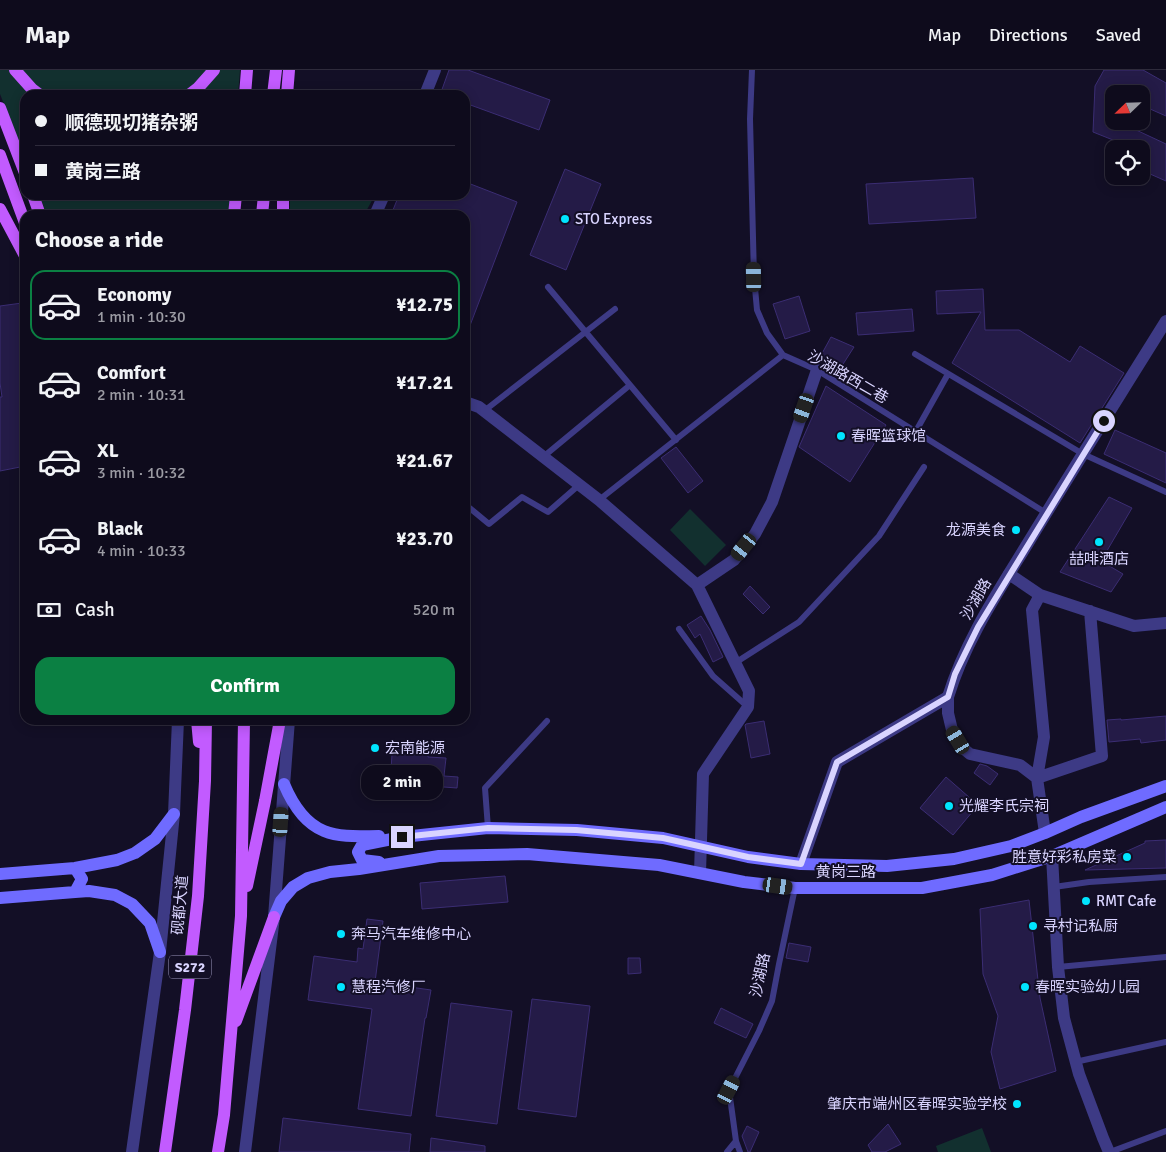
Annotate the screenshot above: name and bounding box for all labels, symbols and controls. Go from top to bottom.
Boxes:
text: Map [25,20,70,50]
text: Map [928,24,961,46]
text: Directions [989,24,1068,46]
text: Saved [1096,24,1141,46]
north arrow [1105,85,1150,130]
map controls [1105,85,1150,185]
text: 顺德现切猪杂粥 [65,111,198,135]
button: locate [1105,140,1150,185]
text: 黄岗三路 [65,160,141,184]
place label: STO Express [575,210,653,228]
marker: STO Express [559,213,571,225]
text: Choose a ride [35,226,163,253]
car [746,262,761,292]
icon: car [37,283,82,328]
text: Economy [97,283,171,307]
text: ¥12.75 [396,293,453,317]
text: 1 min · 10:30 [97,307,186,327]
street label: 沙湖路西二巷 [805,347,891,407]
icon: car [37,361,82,406]
text: Comfort [97,361,166,385]
text: ¥17.21 [396,371,453,395]
text: 2 min · 10:31 [97,385,186,405]
car [792,391,815,425]
route start [1093,410,1115,432]
place label: 春晖篮球馆 [851,427,926,445]
marker: 春晖篮球馆 [835,430,847,442]
icon: car [37,439,82,484]
text: XL [97,439,119,463]
text: ¥21.67 [396,449,453,473]
text: 3 min · 10:32 [97,463,186,483]
icon: car [37,517,82,562]
text: Black [97,517,143,541]
place label: 龙源美食 [946,521,1006,539]
marker: 龙源美食 [1010,524,1022,536]
text: ¥23.70 [396,527,453,551]
car [728,531,759,563]
marker: 喆啡酒店 [1093,536,1105,548]
text: 4 min · 10:33 [97,541,186,561]
place label: 喆啡酒店 [1069,550,1129,568]
street label: 沙湖路 [957,575,995,623]
icon: cash [35,596,63,624]
text: Cash [75,598,115,622]
text: 520 m [413,600,455,620]
button: Confirm [35,657,455,715]
car [943,723,972,757]
place label: 宏南能源 [385,739,445,757]
marker: 宏南能源 [369,742,381,754]
callout: 2 min [361,764,443,800]
text: 2 min [383,772,421,792]
place label: 光耀李氏宗祠 [959,797,1049,815]
marker: 光耀李氏宗祠 [943,800,955,812]
car [272,807,289,837]
route end [391,826,413,848]
place label: 胜意好彩私房菜 [1012,848,1117,866]
marker: 胜意好彩私房菜 [1121,851,1133,863]
street label: 黄岗三路 [816,863,876,881]
street label: 砚都大道 [168,874,192,936]
car [762,876,793,896]
place label: RMT Cafe [1096,892,1157,910]
marker: RMT Cafe [1080,895,1092,907]
place label: 寻村记私厨 [1043,917,1118,935]
marker: 寻村记私厨 [1027,920,1039,932]
place label: 奔马汽车维修中心 [351,925,471,943]
marker: 奔马汽车维修中心 [335,928,347,940]
street label: 沙湖路 [747,951,773,999]
road number: S272 [169,956,211,979]
place label: 慧程汽修厂 [351,978,426,996]
place label: 春晖实验幼儿园 [1035,978,1140,996]
marker: 慧程汽修厂 [335,981,347,993]
marker: 春晖实验幼儿园 [1019,981,1031,993]
car [715,1073,742,1107]
place label: 肇庆市端州区春晖实验学校 [827,1095,1007,1113]
marker: 肇庆市端州区春晖实验学校 [1011,1098,1023,1110]

